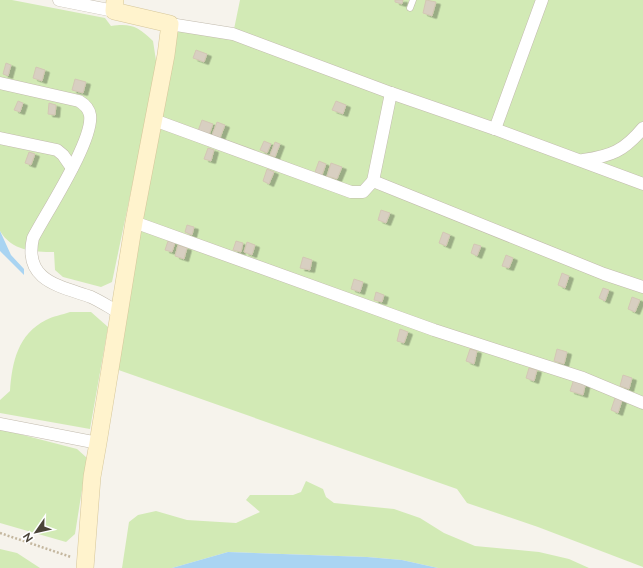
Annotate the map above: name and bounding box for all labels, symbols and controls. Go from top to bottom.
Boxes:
north arrow [16,512,56,552]
text: N [20,530,36,544]

